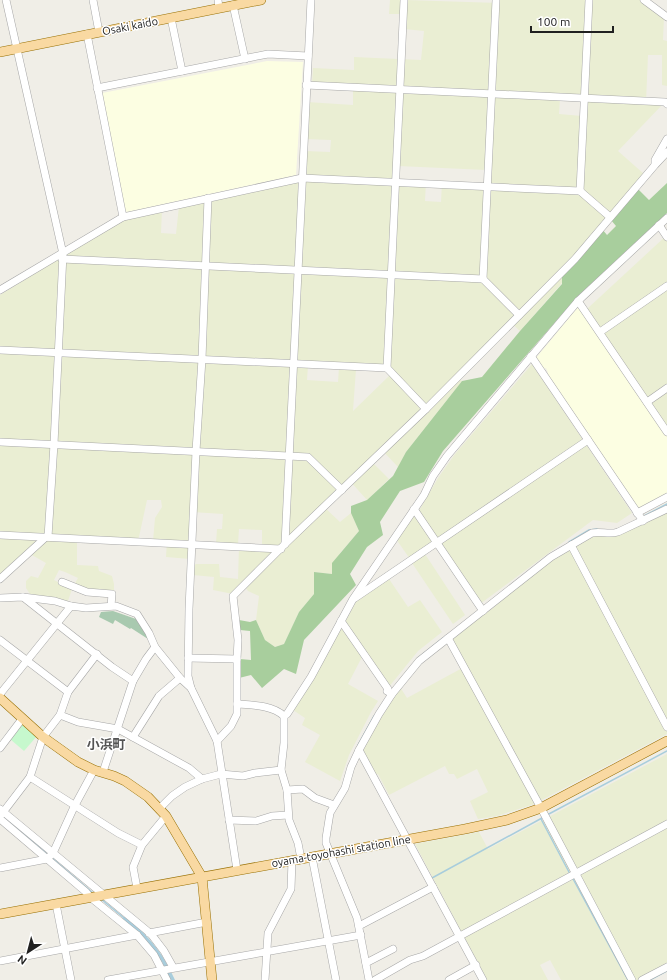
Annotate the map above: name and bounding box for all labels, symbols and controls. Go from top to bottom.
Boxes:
scale bar [531,8,613,34]
street label: Osaki kaido [101,15,159,37]
text: 100 m [537,15,570,28]
district label: 小浜町 [86,737,126,751]
street label: oyama-toyohashi station line [270,833,412,869]
north arrow [8,932,48,972]
text: N [15,953,29,967]

